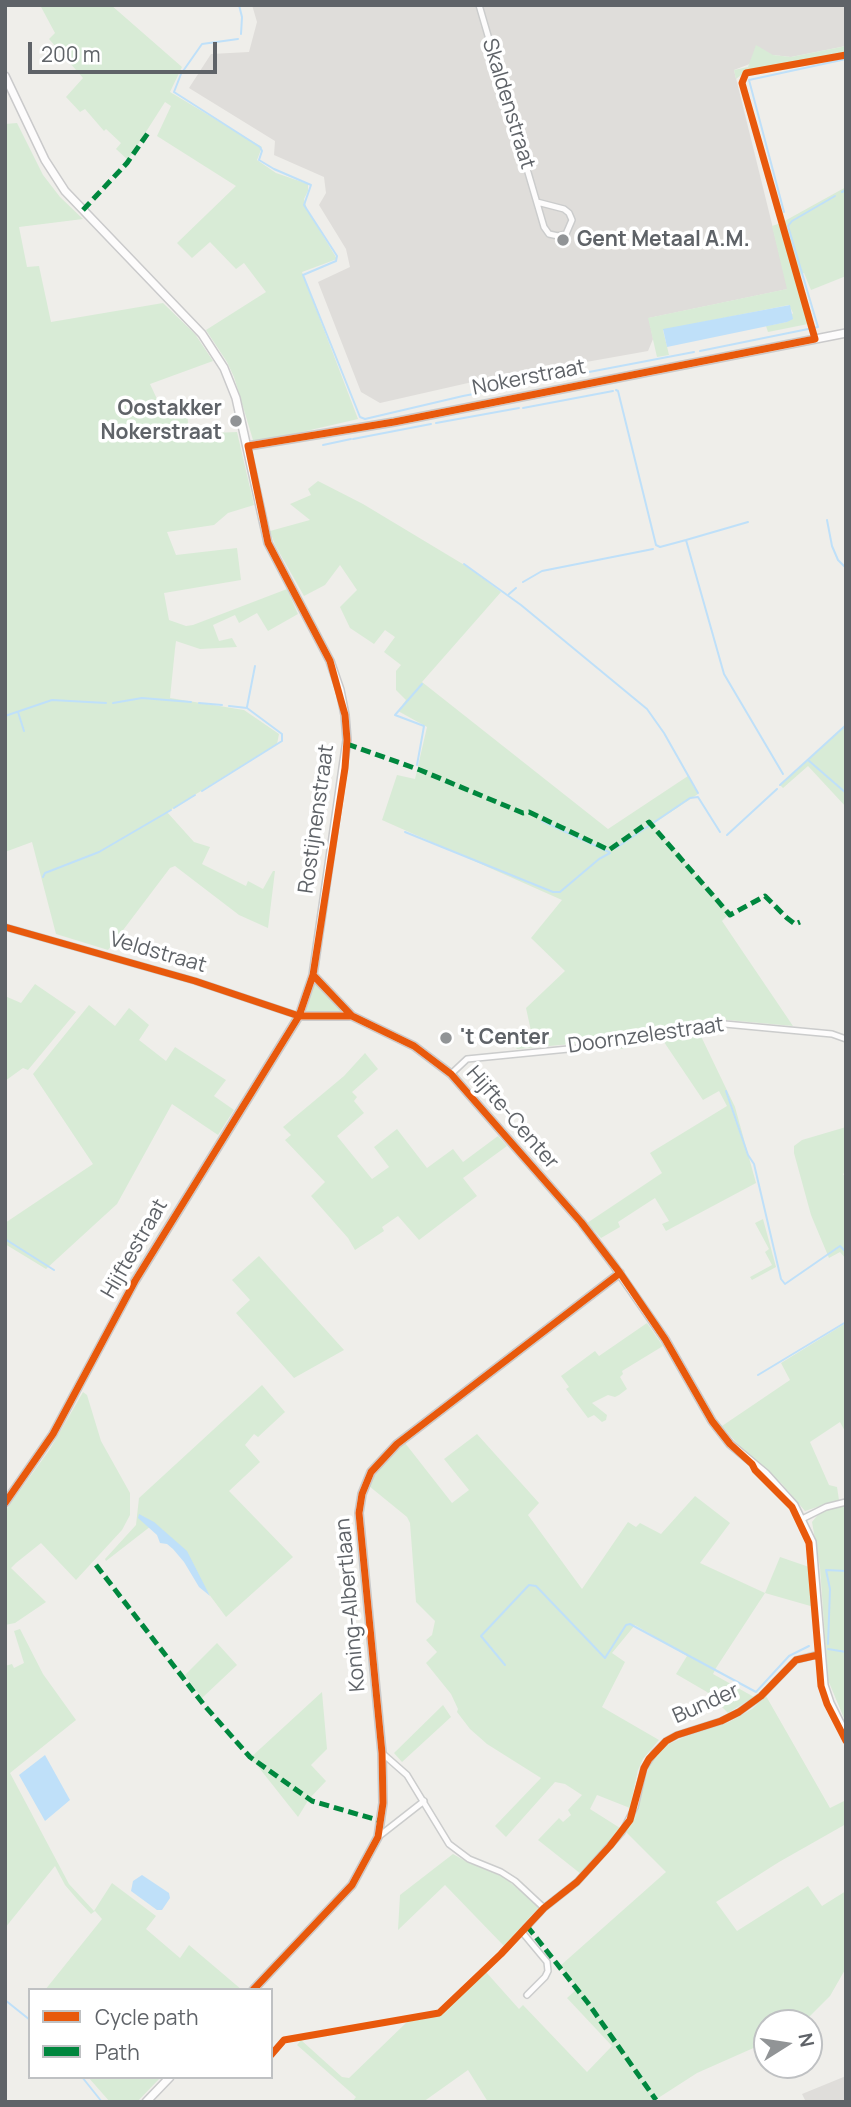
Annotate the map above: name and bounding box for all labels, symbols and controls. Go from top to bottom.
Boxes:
scale bar [32,28,220,72]
street label: Skaldenstraat [476,36,540,172]
text: 200 m [41,40,101,68]
place label: Gent Metaal A.M. [577,227,750,253]
marker: Gent Metaal A.M. [555,232,571,248]
street label: Nokerstraat [470,355,588,401]
place label: Oostakker Nokerstraat [100,396,222,446]
marker: Oostakker Nokerstraat [228,413,244,429]
street label: Rostijnenstraat [294,743,340,895]
street label: Veldstraat [107,927,209,979]
street label: Doornzelestraat [566,1013,726,1059]
place label: 't Center [460,1025,549,1051]
marker: 't Center [438,1030,454,1046]
street label: Hijfte-Center [460,1061,564,1175]
street label: Hijftestraat [96,1195,174,1303]
street label: Koning-Albertlaan [331,1517,371,1693]
street label: Bunder [669,1678,743,1730]
legend [28,1988,273,2079]
text: Cycle path [95,2003,198,2031]
north arrow [753,2009,823,2079]
text: N [792,2031,821,2049]
text: Path [95,2038,140,2066]

